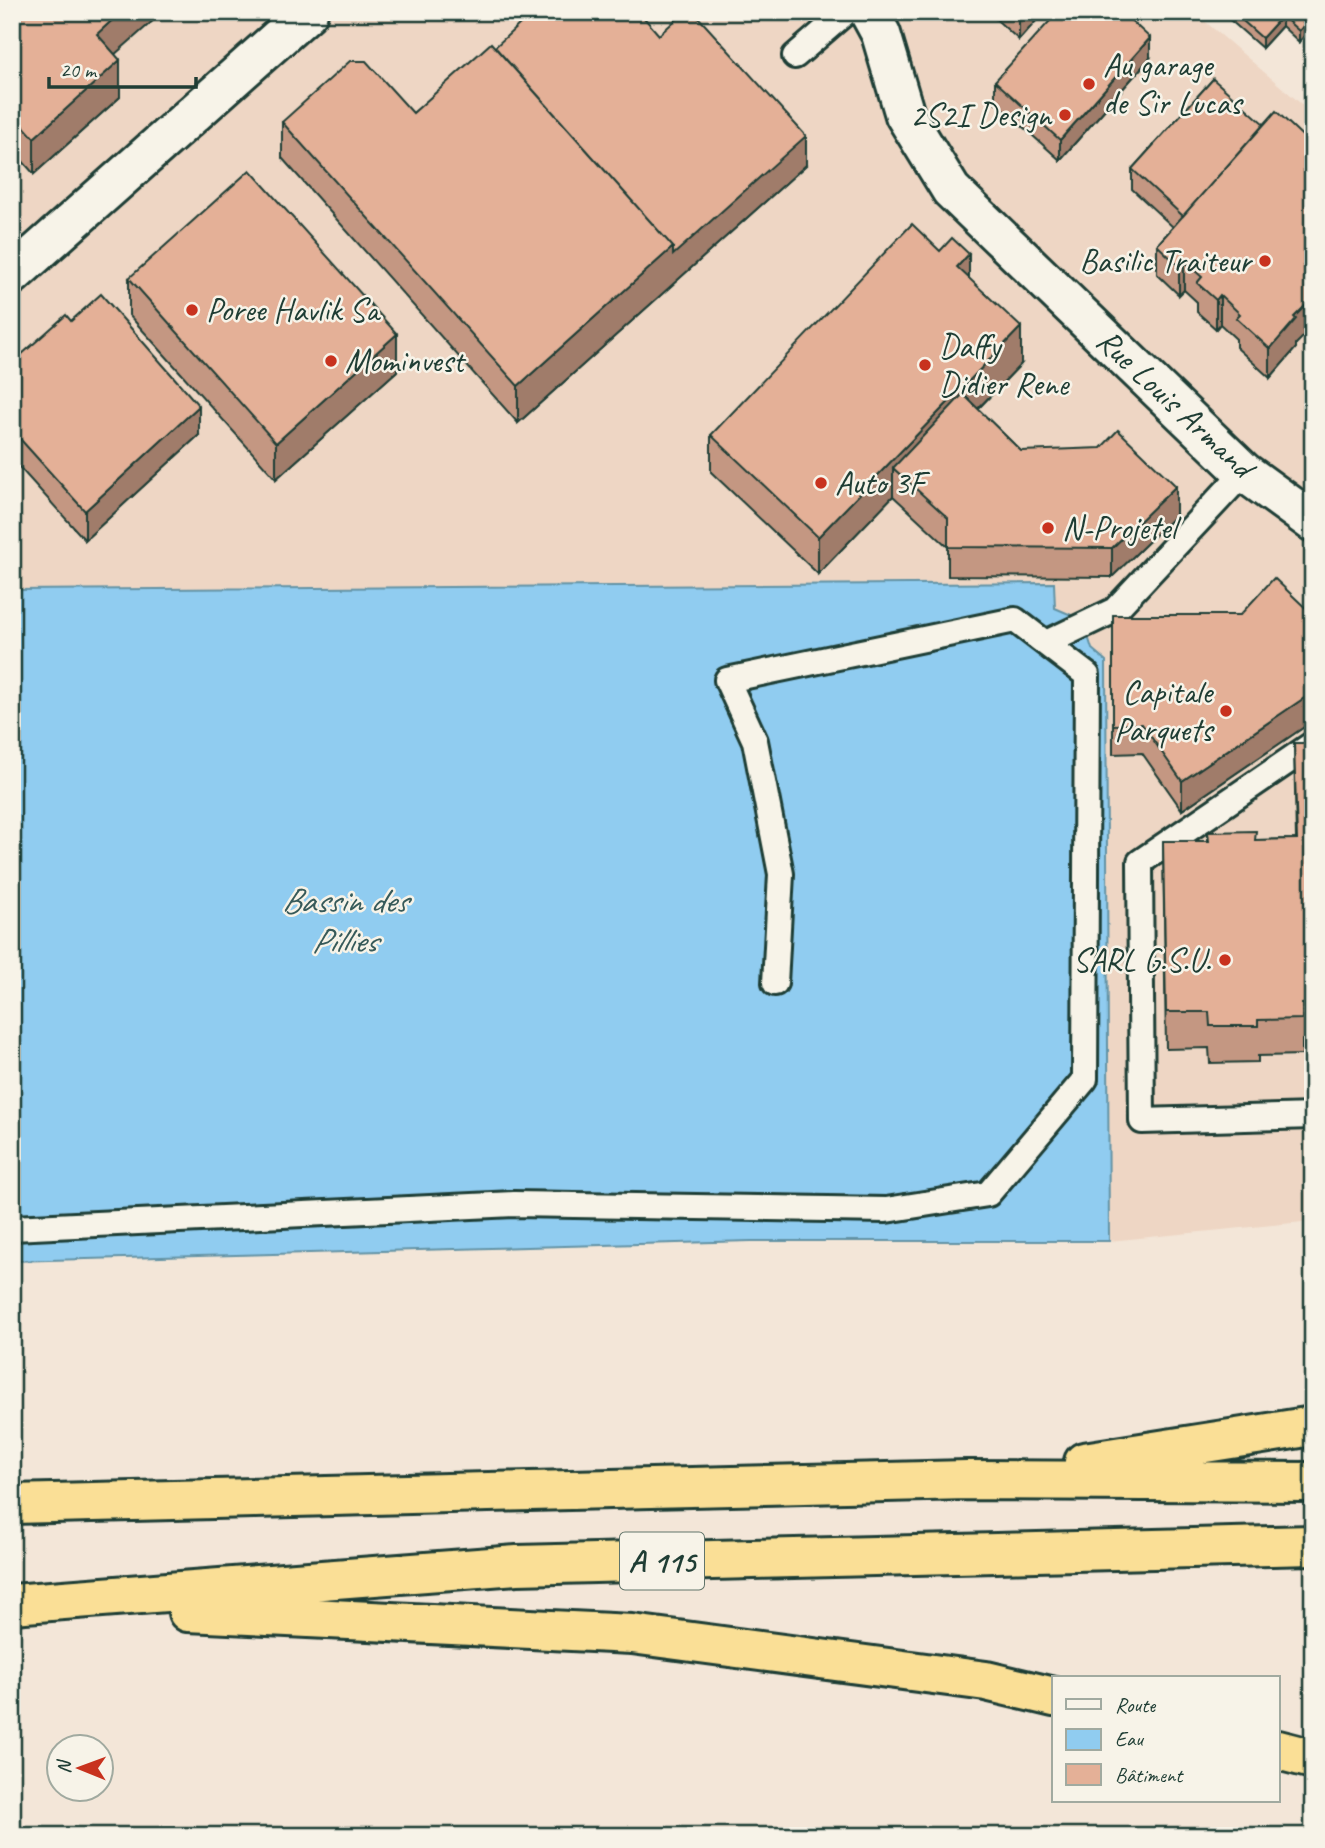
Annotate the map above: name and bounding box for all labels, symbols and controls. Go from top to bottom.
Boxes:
place label: Au garage de Sir Lucas [1103,44,1244,124]
scale bar [49,46,196,90]
text: 20 m [60,57,98,83]
marker: Au garage de Sir Lucas [1081,76,1097,92]
place label: 2S2I Design [910,94,1053,136]
marker: 2S2I Design [1057,107,1073,123]
place label: Basilic Traiteur [1079,240,1254,282]
marker: Basilic Traiteur [1257,253,1273,269]
place label: Poree Havlik Sa [206,289,381,331]
marker: Poree Havlik Sa [184,302,200,318]
street label: Rue Louis Armand [1088,320,1266,490]
place label: Daffy Didier Rene [939,325,1070,405]
place label: Mominvest [345,340,467,382]
marker: Mominvest [323,353,339,369]
marker: Daffy Didier Rene [917,357,933,373]
place label: Auto 3F [835,462,931,504]
marker: Auto 3F [813,475,829,491]
place label: N-Projetel [1062,507,1181,549]
marker: N-Projetel [1040,520,1056,536]
place label: Capitale Parquets [1114,671,1215,751]
marker: Capitale Parquets [1218,703,1234,719]
water label: Bassin des Pillies [281,878,413,963]
place label: SARL G.S.U. [1073,939,1211,981]
marker: SARL G.S.U. [1217,952,1233,968]
road number: A 115 [620,1532,704,1590]
legend [1052,1676,1280,1802]
text: Route [1115,1692,1156,1718]
text: Eau [1115,1726,1144,1752]
north arrow [46,1732,116,1802]
text: N [52,1758,76,1774]
text: Bâtiment [1115,1762,1184,1788]

